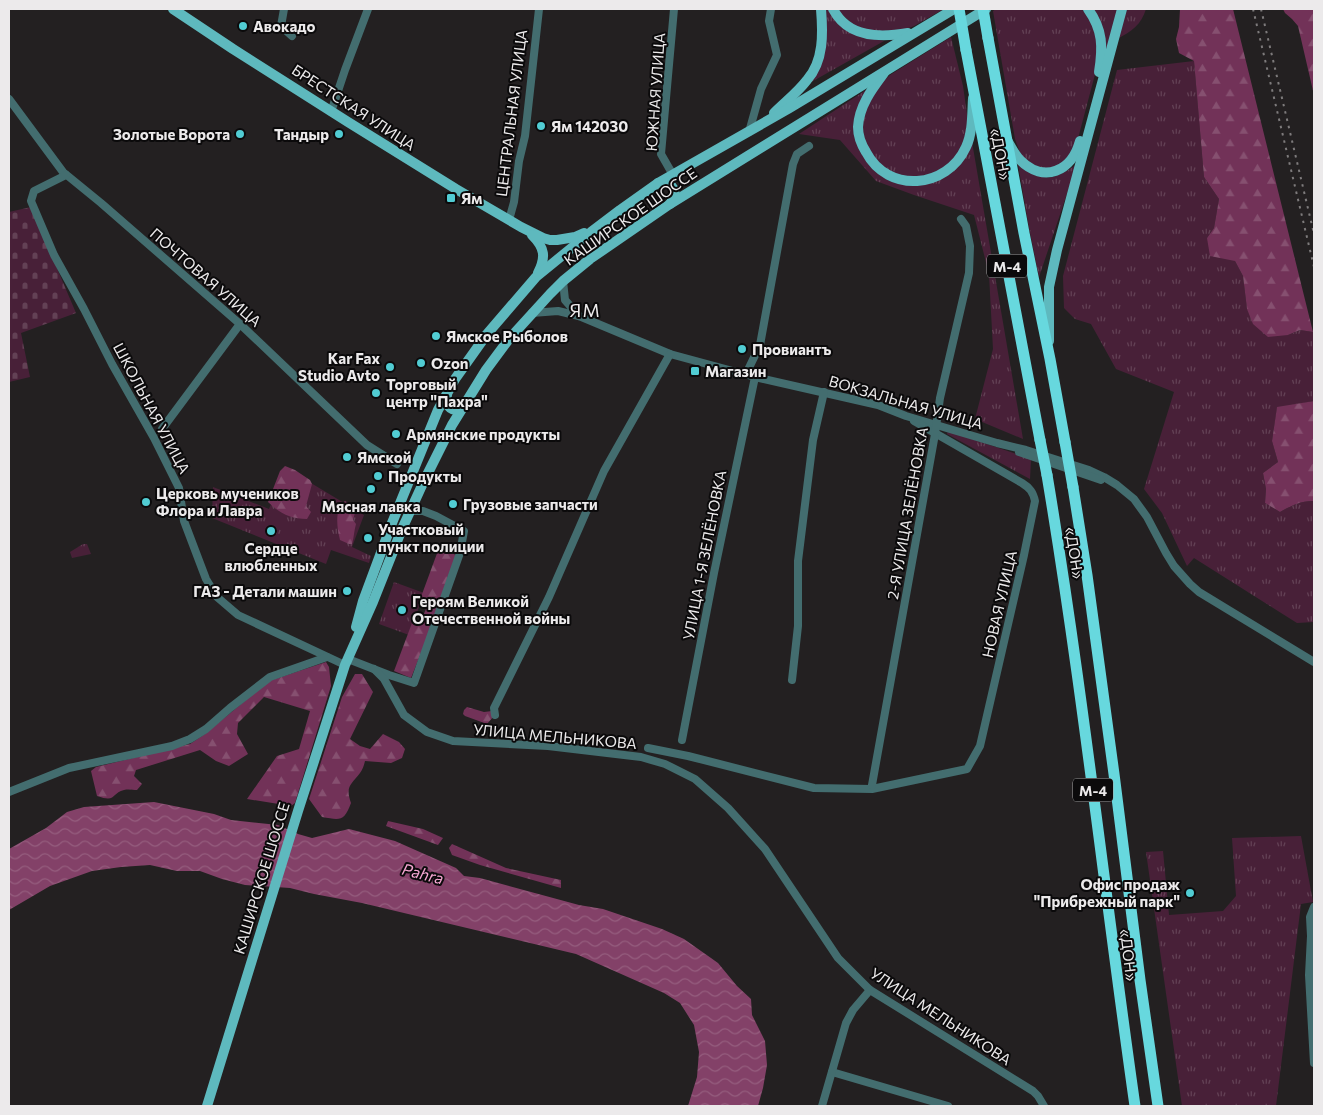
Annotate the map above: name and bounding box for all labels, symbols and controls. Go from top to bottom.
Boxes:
place label: Авокадо [253,17,316,35]
marker: Авокадо [237,20,249,32]
street label: ЦЕНТРАЛЬНАЯ УЛИЦА [492,28,530,198]
street label: ЮЖНАЯ УЛИЦА [642,32,668,152]
street label: БРЕСТСКАЯ УЛИЦА [289,60,419,154]
place label: Ям 142030 [551,117,628,135]
marker: Ям 142030 [535,120,547,132]
place label: Золотые Ворота [113,125,230,143]
place label: Тандыр [274,125,329,143]
street label: «ДОН» [987,127,1015,182]
marker: Золотые Ворота [234,128,246,140]
marker: Тандыр [333,128,345,140]
street label: КАШИРСКОЕ ШОССЕ [560,163,700,269]
place label: Ям [461,189,482,207]
marker: Ям [445,192,457,204]
street label: ПОЧТОВАЯ УЛИЦА [147,224,265,330]
road number: М-4 [987,255,1027,278]
district label: ЯМ [569,299,601,321]
place label: Ямское Рыболов [446,327,568,345]
marker: Ямское Рыболов [430,330,442,342]
street label: ШКОЛЬНАЯ УЛИЦА [110,339,194,477]
place label: Провиантъ [752,340,832,358]
marker: Провиантъ [736,343,748,355]
place label: Kar Fax Studio Avto [298,349,380,384]
place label: Ozon [431,354,469,372]
marker: Ozon [415,357,427,369]
marker: Kar Fax Studio Avto [384,361,396,373]
place label: Магазин [705,362,766,380]
marker: Магазин [689,365,701,377]
street label: ВОКЗАЛЬНАЯ УЛИЦА [827,371,985,433]
place label: Торговый центр "Пахра" [386,375,488,410]
marker: Торговый центр "Пахра" [370,387,382,399]
place label: Армянские продукты [406,425,560,443]
street label: 2-Я УЛИЦА ЗЕЛЁНОВКА [883,425,931,601]
marker: Армянские продукты [390,428,402,440]
place label: Ямской [357,448,411,466]
marker: Ямской [341,451,353,463]
place label: Продукты [388,467,462,485]
street label: УЛИЦА 1-Я ЗЕЛЁНОВКА [679,468,729,642]
marker: Продукты [372,470,384,482]
marker: Мясная лавка [365,483,377,495]
place label: Церковь мучеников Флора и Лавра [156,484,299,519]
place label: Грузовые запчасти [463,495,598,513]
marker: Церковь мучеников Флора и Лавра [140,496,152,508]
place label: Мясная лавка [322,497,421,515]
marker: Грузовые запчасти [447,498,459,510]
place label: Участковый пункт полиции [378,520,484,555]
marker: Сердце влюбленных [265,525,277,537]
street label: «ДОН» [1062,526,1088,581]
marker: Участковый пункт полиции [362,532,374,544]
place label: Сердце влюбленных [224,539,318,574]
street label: НОВАЯ УЛИЦА [978,549,1020,659]
place label: ГАЗ - Детали машин [193,582,337,600]
marker: ГАЗ - Детали машин [341,585,353,597]
place label: Героям Великой Отечественной войны [412,592,570,627]
marker: Героям Великой Отечественной войны [396,604,408,616]
street label: УЛИЦА МЕЛЬНИКОВА [472,720,638,752]
road number: М-4 [1073,778,1113,802]
street label: КАШИРСКОЕ ШОССЕ [229,800,293,956]
water label: Pahra [400,859,446,887]
place label: Офис продаж "Прибрежный парк" [1034,875,1180,910]
marker: Офис продаж "Прибрежный парк" [1184,887,1196,899]
street label: «ДОН» [1117,928,1141,983]
street label: УЛИЦА МЕЛЬНИКОВА [867,964,1015,1068]

